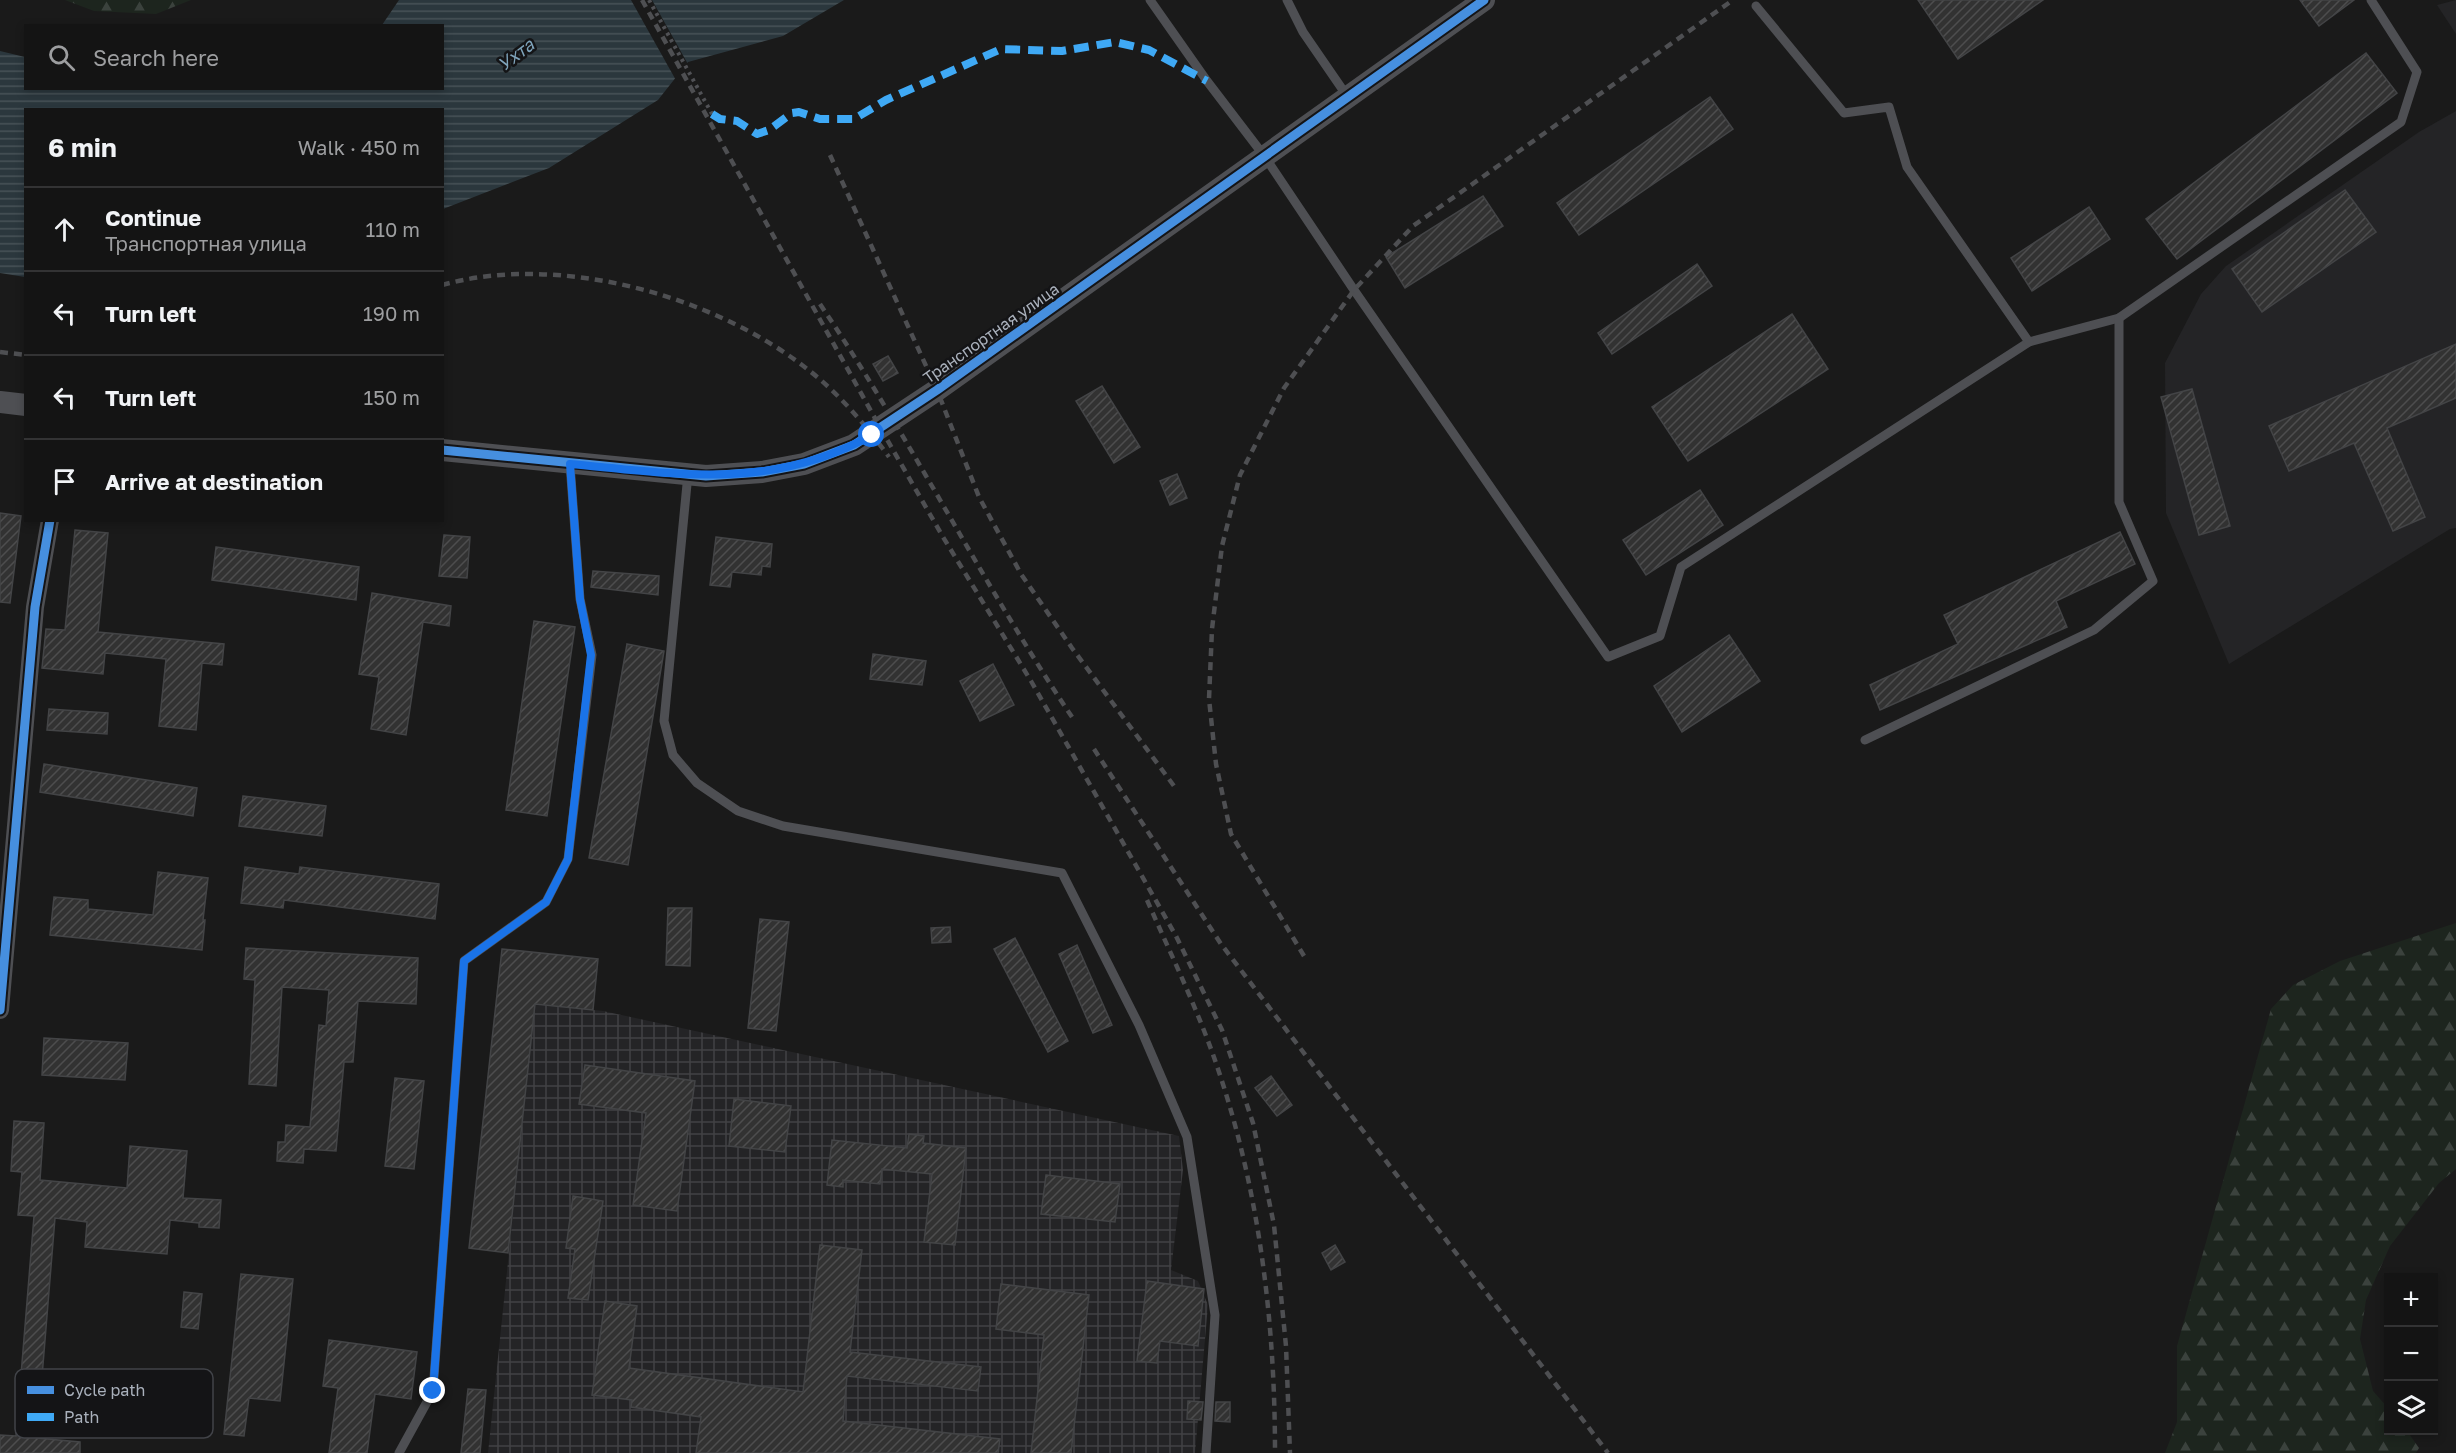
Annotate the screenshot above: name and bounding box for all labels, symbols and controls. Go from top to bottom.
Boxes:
search box [24,24,444,90]
water label: Ухта [493,33,539,75]
icon: search [45,41,78,74]
text: Search here [93,44,219,71]
text: 6 min [48,132,117,163]
text: Walk · 450 m [298,135,420,159]
text: Continue [105,204,201,231]
icon: ahead [48,213,81,246]
text: 110 m [366,217,420,241]
text: Транспортная улица [105,231,307,255]
street label: Транспортная улица [919,279,1063,387]
icon: left [48,297,81,330]
text: Turn left [105,300,196,327]
text: 190 m [363,301,420,325]
icon: left [48,381,81,414]
text: Turn left [105,384,196,411]
text: 150 m [364,385,420,409]
route start [858,421,884,447]
icon: arrive [48,465,81,498]
text: Arrive at destination [105,468,323,495]
map controls [2384,1273,2438,1435]
button: + [2384,1273,2438,1327]
button: − [2384,1327,2438,1381]
legend [15,1369,213,1438]
route end [419,1377,445,1403]
text: Cycle path [64,1380,145,1400]
button: layers [2384,1381,2438,1435]
text: Path [64,1407,99,1427]

